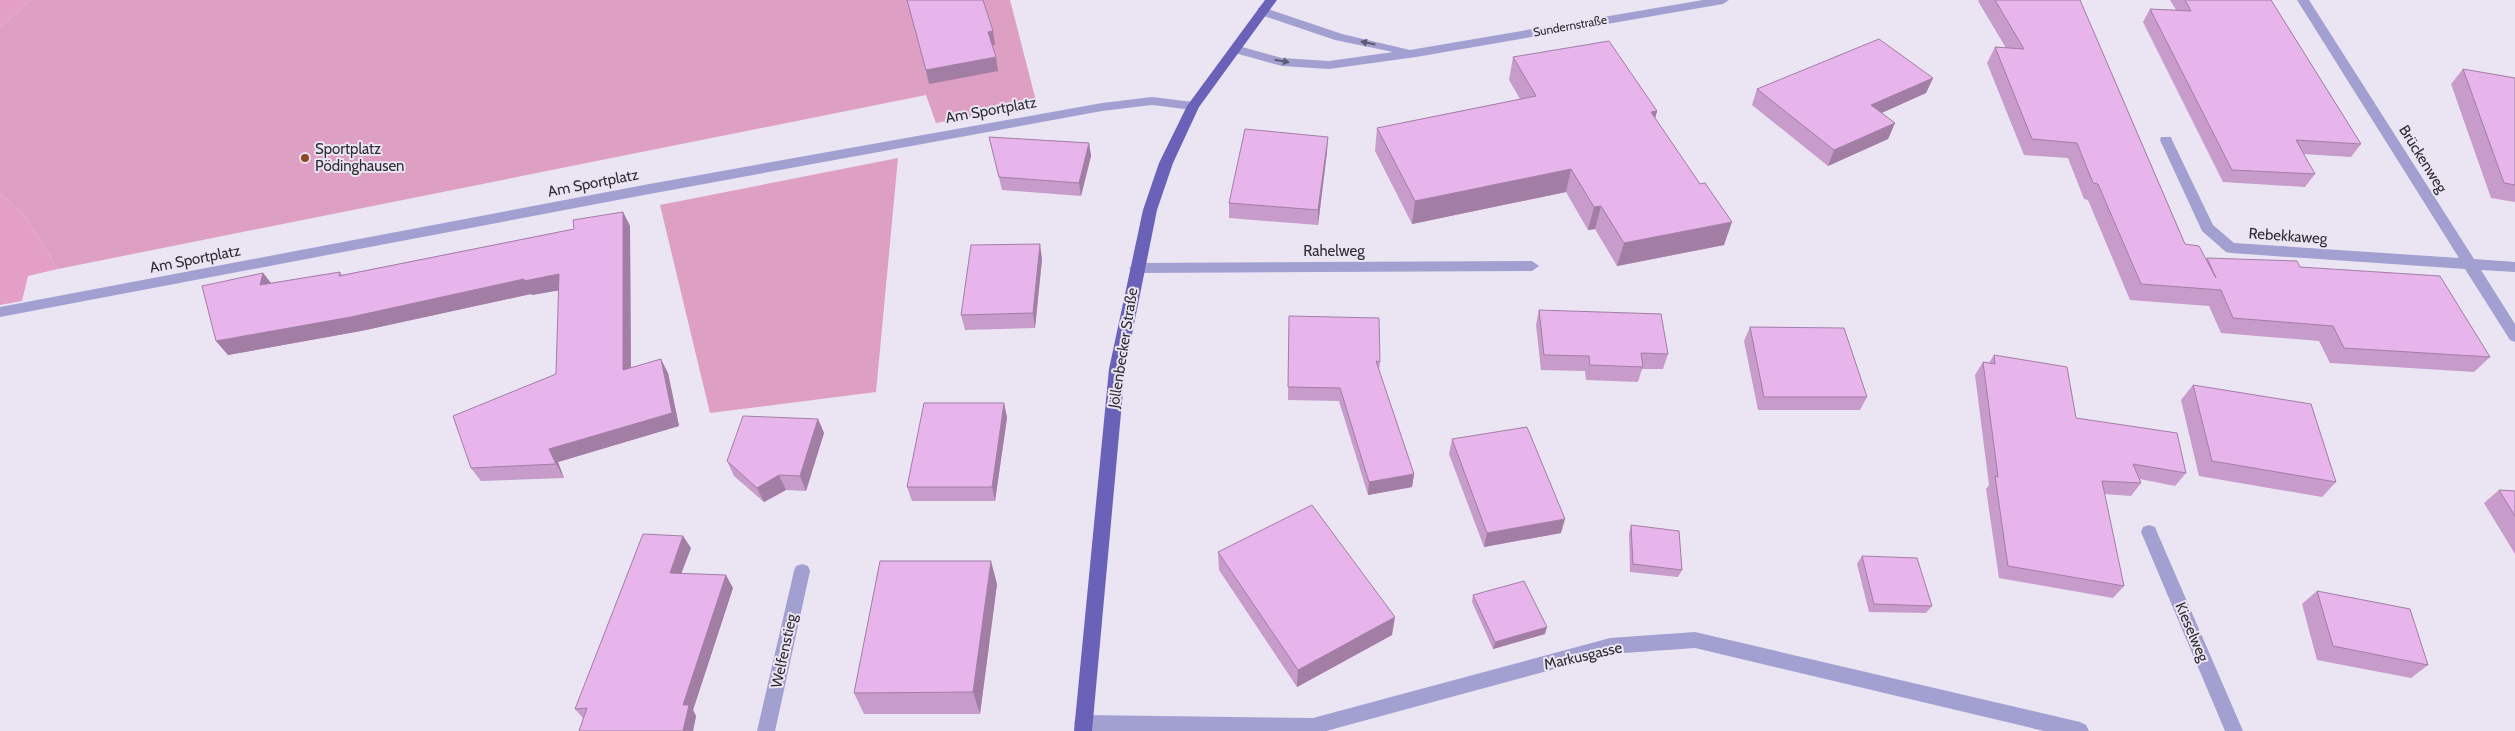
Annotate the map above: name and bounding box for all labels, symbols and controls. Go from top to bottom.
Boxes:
street label: Sundernstraße [1532,12,1608,39]
one-way arrow [1361,39,1376,47]
one-way arrow [1274,57,1290,65]
street label: Am Sportplatz [944,93,1038,127]
street label: Brückenweg [2395,122,2451,197]
place label: Sportplatz Pödinghausen [315,140,404,175]
marker: Sportplatz Pödinghausen [299,152,311,164]
street label: Am Sportplatz [546,165,640,201]
street label: Rebekkaweg [2248,224,2328,248]
street label: Am Sportplatz [148,241,242,277]
street label: Rahelweg [1303,242,1365,260]
street label: Jöllenbecker Straße [1104,286,1141,410]
street label: Kieselweg [2171,599,2213,665]
street label: Welfenstieg [767,612,801,690]
street label: Markusgasse [1542,638,1624,674]

